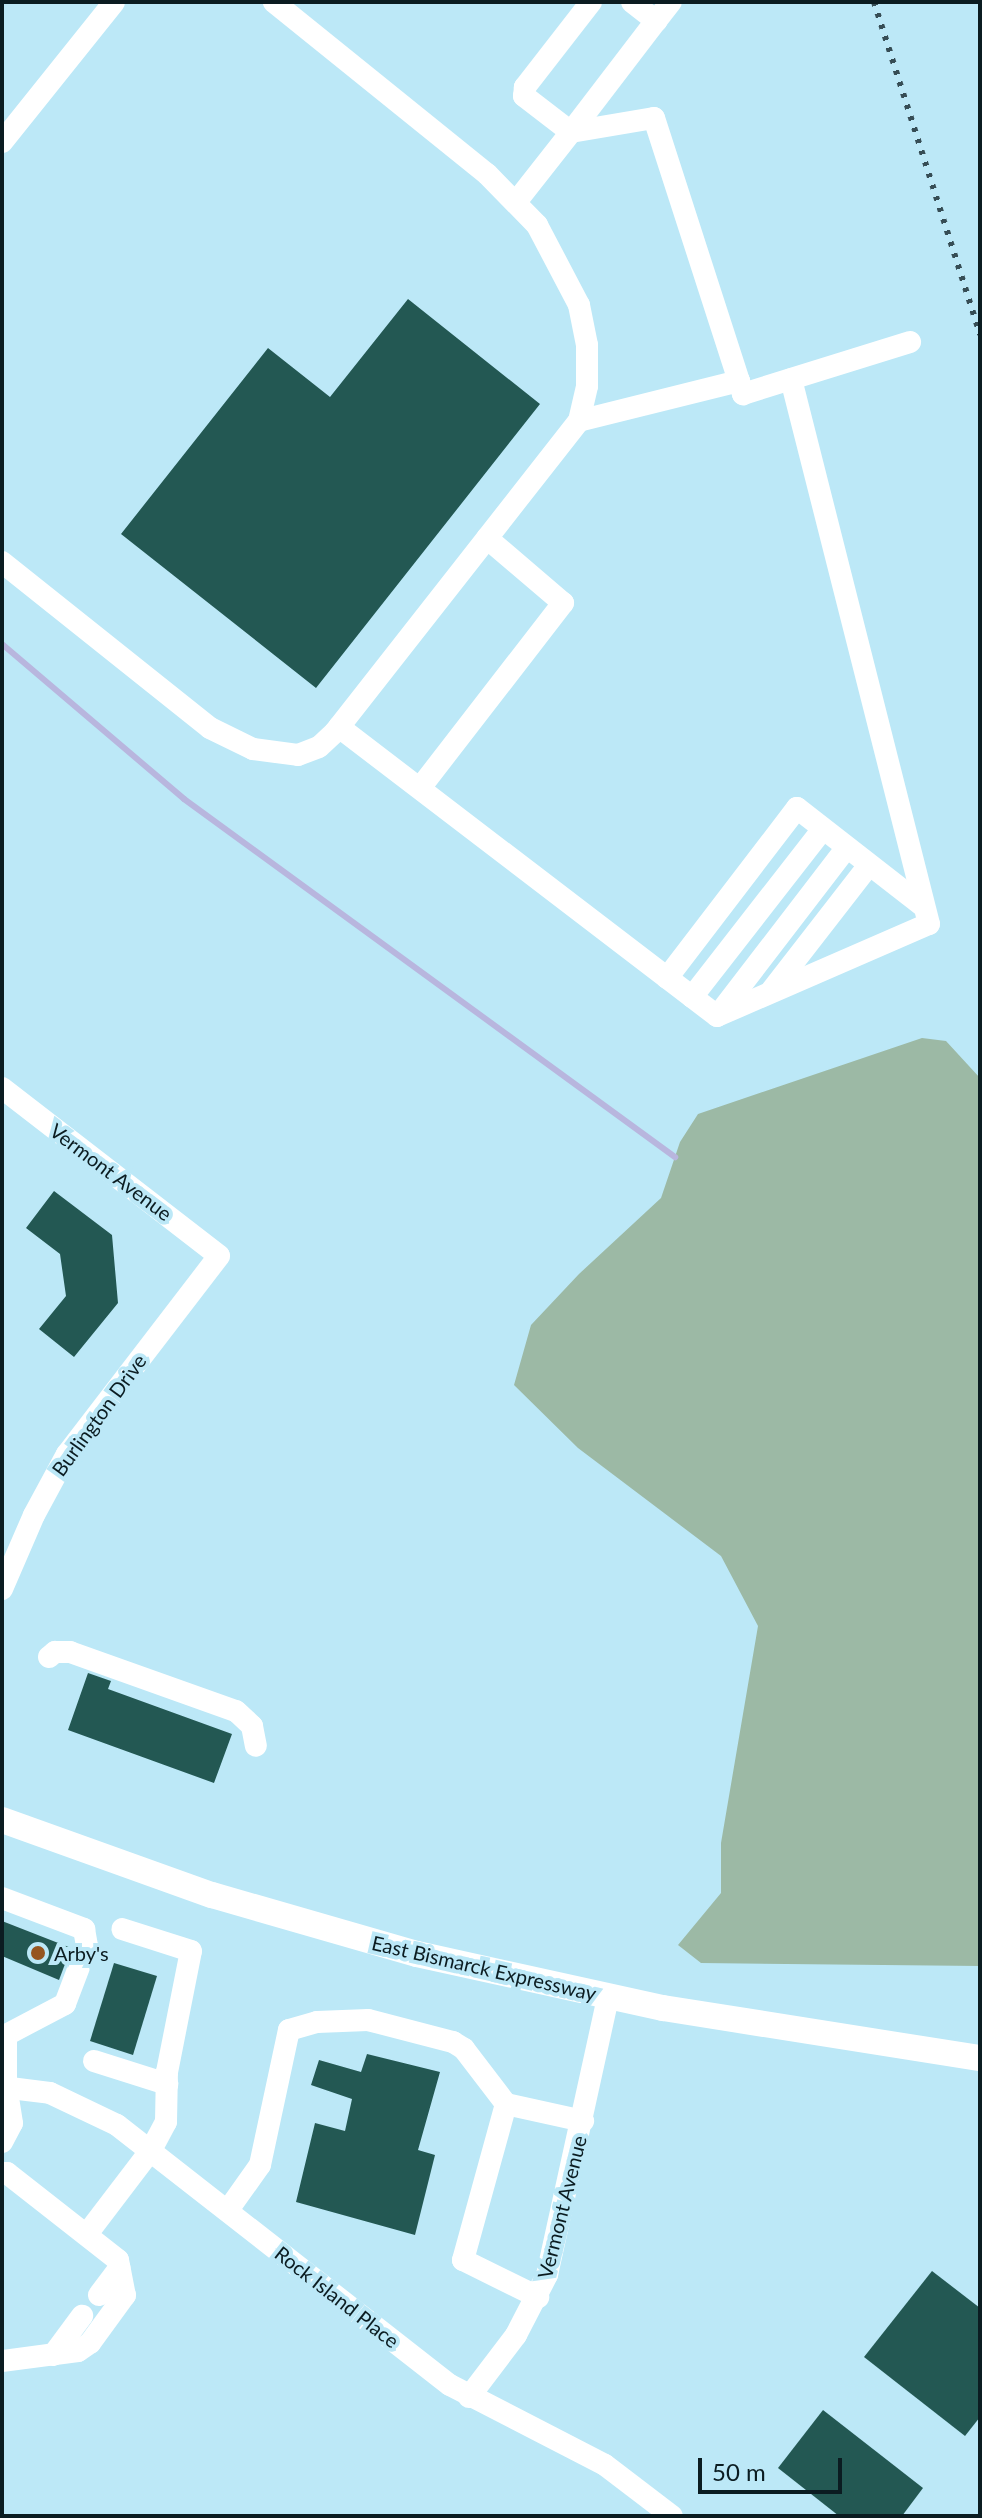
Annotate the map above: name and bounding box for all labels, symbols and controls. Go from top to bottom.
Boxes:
street label: Vermont Avenue [45,1118,177,1226]
street label: Burlington Drive [47,1349,151,1481]
street label: East Bismarck Expressway [369,1930,599,2006]
place label: Arby's [54,1941,109,1965]
marker: Arby's [29,1944,47,1962]
street label: Vermont Avenue [533,2133,591,2281]
street label: Rock Island Place [270,2241,404,2353]
scale bar [702,2442,846,2492]
text: 50 m [712,2457,766,2486]

